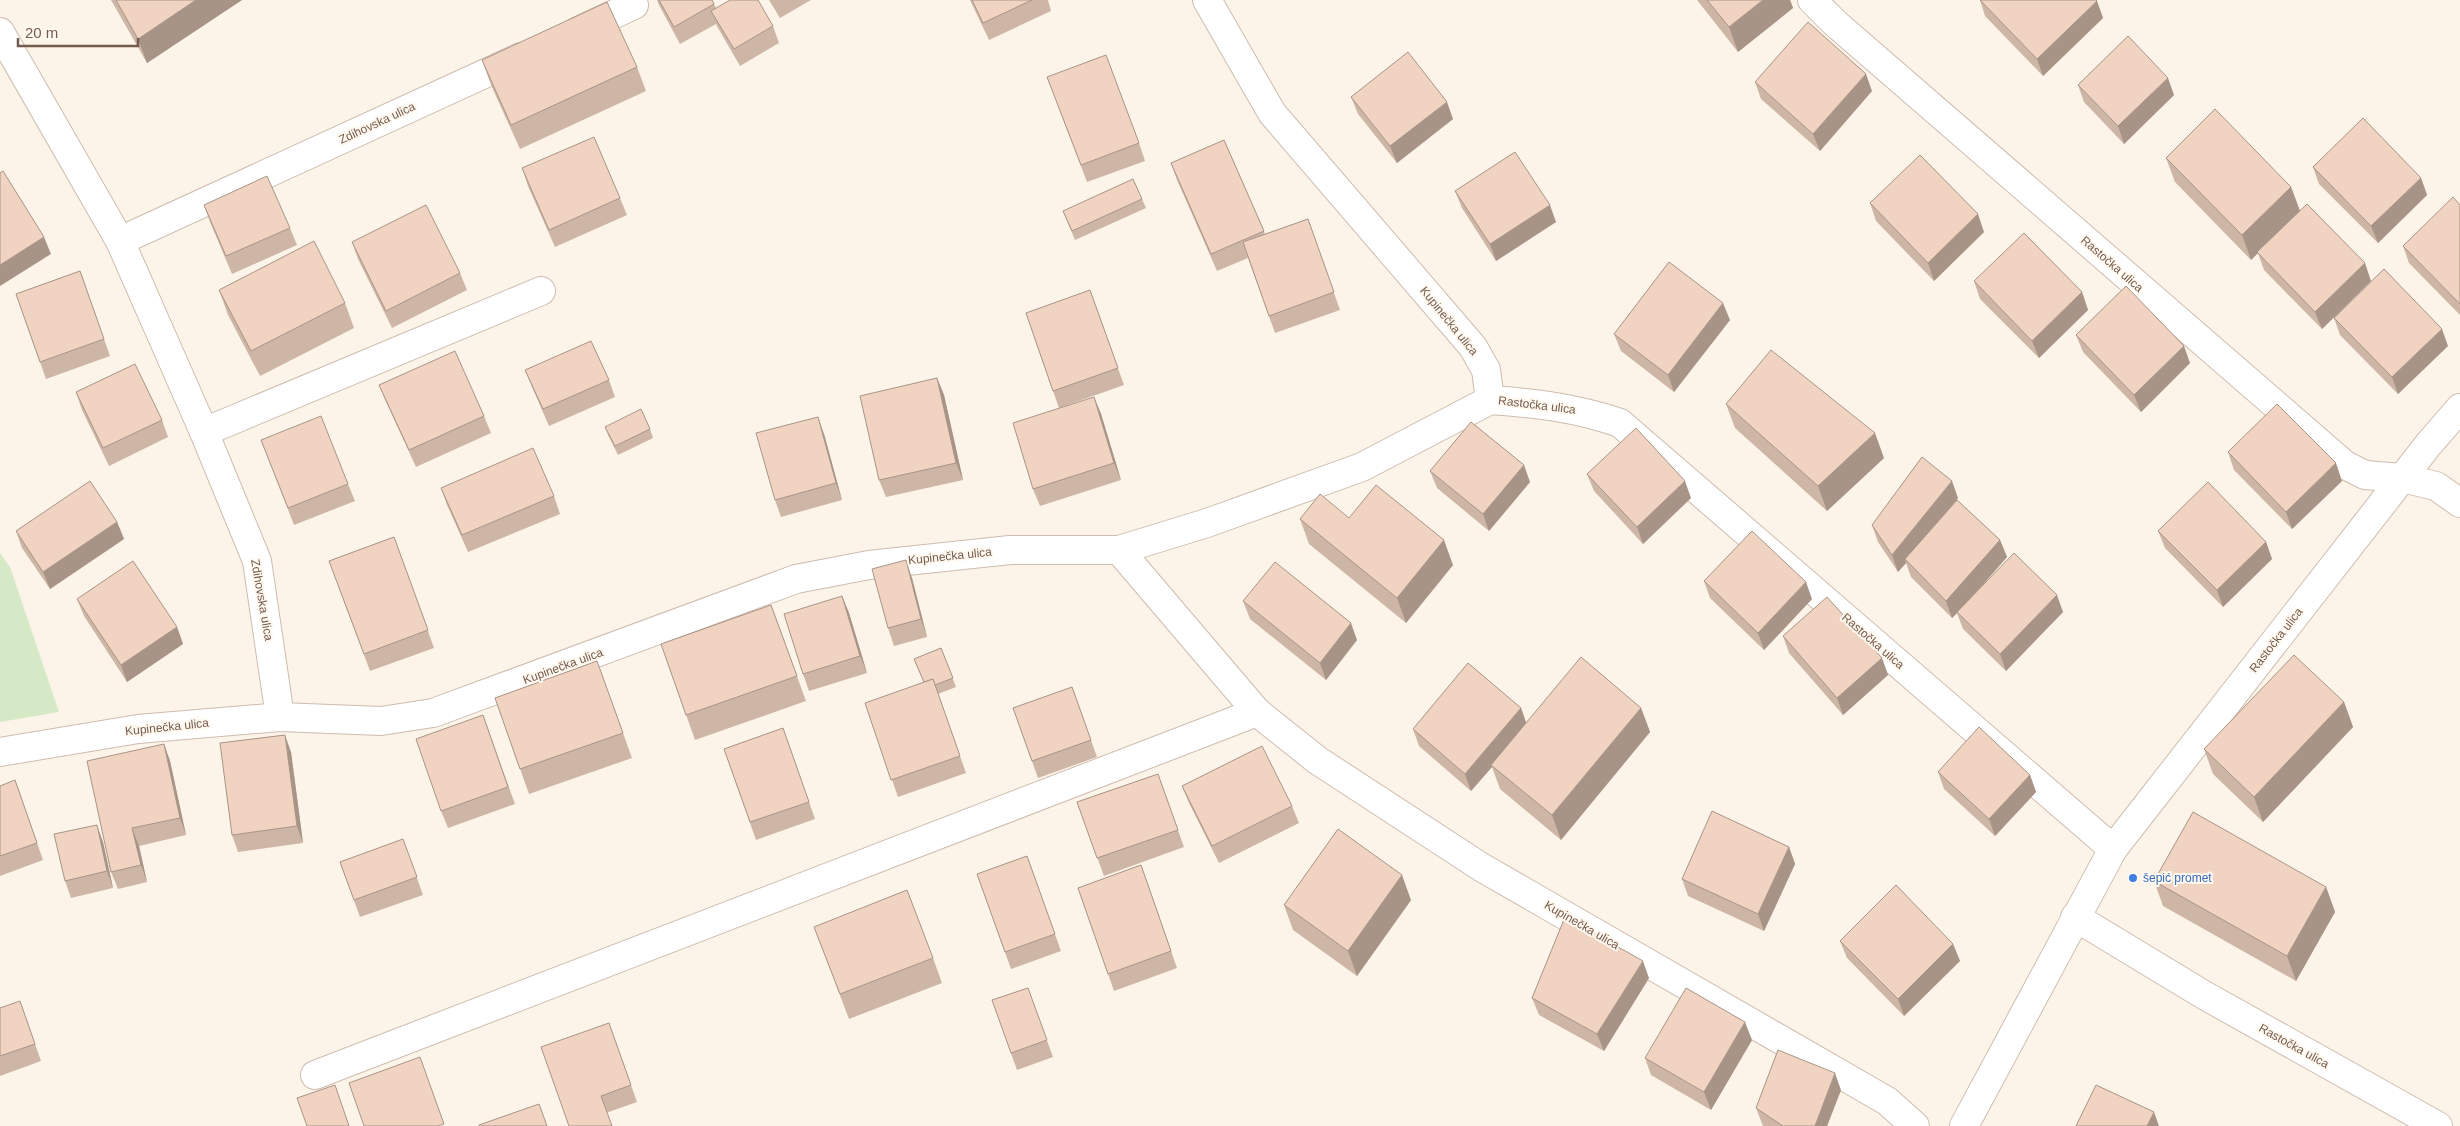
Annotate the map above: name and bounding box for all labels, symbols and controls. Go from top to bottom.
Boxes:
scale bar [18,15,138,47]
text: 20 m [25,24,58,41]
street label: Zdihovska ulica [337,99,418,147]
street label: Rastočka ulica [2078,233,2146,295]
street label: Kupinečka ulica [1417,284,1481,358]
street label: Rastočka ulica [1497,393,1577,417]
street label: Kupinečka ulica [907,545,993,567]
street label: Zdihovska ulica [248,558,276,642]
street label: Rastočka ulica [2246,605,2306,675]
street label: Rastočka ulica [1839,610,1907,672]
street label: Kupinečka ulica [521,645,605,687]
street label: Kupinečka ulica [124,716,210,738]
place label: šepić promet [2143,871,2212,885]
marker: šepić promet [2127,872,2139,884]
street label: Kupinečka ulica [1542,898,1622,952]
street label: Rastočka ulica [2256,1021,2332,1071]

